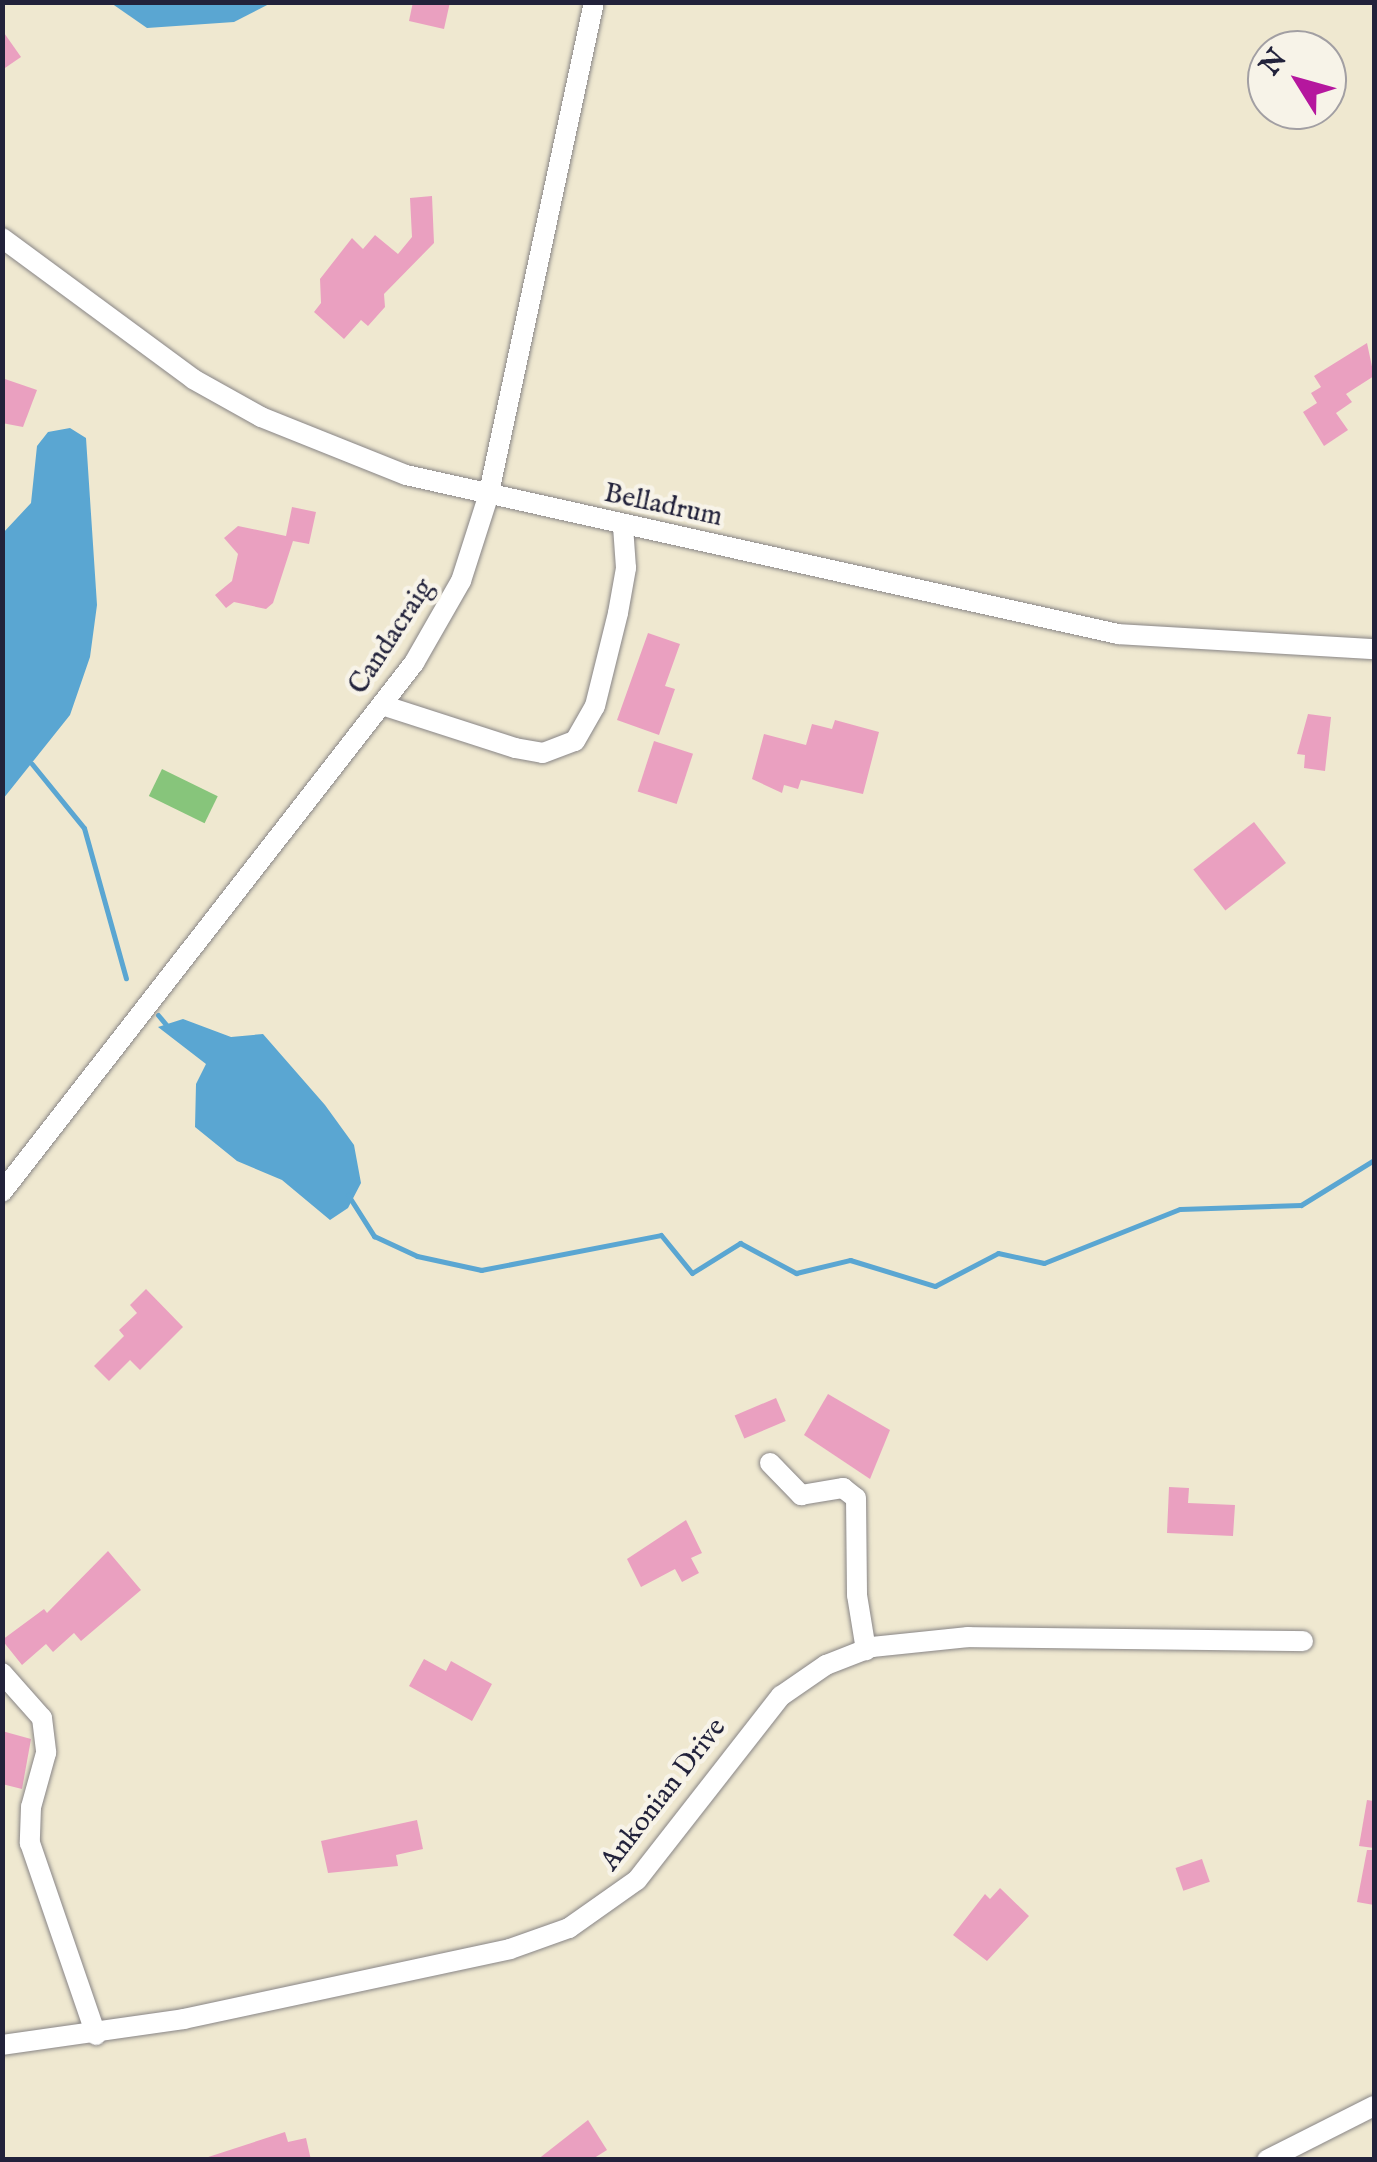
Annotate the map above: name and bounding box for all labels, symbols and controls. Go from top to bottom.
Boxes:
north arrow [1247,30,1347,130]
text: N [1253,43,1296,83]
street label: Belladrum [601,477,725,535]
street label: Candacraig [342,573,442,701]
street label: Ankonian Drive [594,1712,734,1878]

